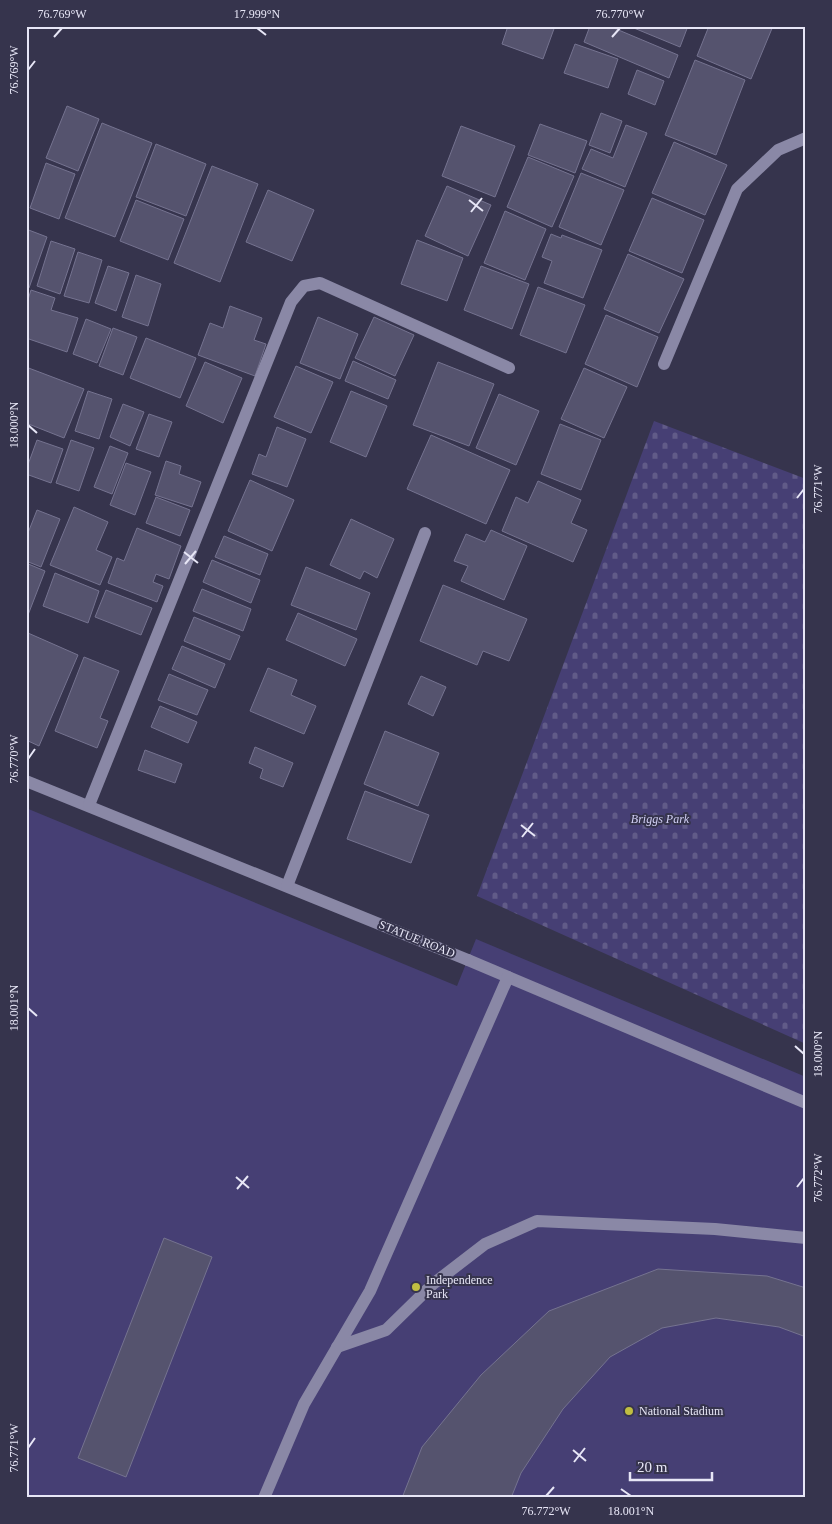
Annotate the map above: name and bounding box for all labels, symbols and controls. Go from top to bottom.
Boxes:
text: 76.769°W [37,7,87,21]
text: 17.999°N [234,7,281,21]
text: 76.770°W [595,7,645,21]
text: 76.769°W [7,45,21,95]
text: 18.000°N [7,401,21,448]
text: 76.771°W [811,464,825,514]
text: 76.770°W [7,734,21,784]
park label: Briggs Park [631,812,690,826]
street label: STATUE ROAD [377,917,457,961]
text: 18.001°N [7,984,21,1031]
text: 18.000°N [811,1030,825,1077]
text: 76.772°W [811,1153,825,1203]
place label: Independence Park [426,1273,493,1301]
marker: Independence Park [410,1281,422,1293]
place label: National Stadium [639,1404,724,1418]
marker: National Stadium [623,1405,635,1417]
text: 76.771°W [7,1423,21,1473]
scale bar [630,1449,712,1481]
text: 20 m [637,1459,668,1475]
text: 76.772°W [521,1504,571,1518]
text: 18.001°N [608,1504,655,1518]

